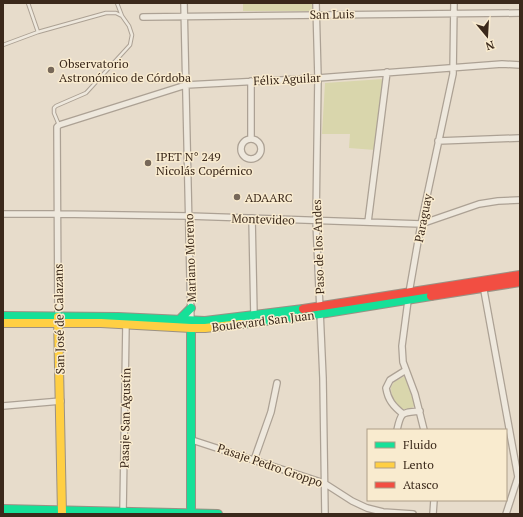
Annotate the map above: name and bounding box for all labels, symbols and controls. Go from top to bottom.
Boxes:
street label: San Luis [309,6,355,22]
north arrow [467,16,507,56]
text: N [483,38,496,54]
place label: Observatorio Astronómico de Córdoba [59,56,191,85]
marker: Observatorio Astronómico de Córdoba [46,65,56,75]
street label: Félix Aguilar [253,70,322,88]
place label: IPET N° 249 Nicolás Copérnico [156,149,253,178]
marker: IPET N° 249 Nicolás Copérnico [143,158,153,168]
place label: ADAARC [245,190,293,205]
marker: ADAARC [232,192,242,202]
street label: Paraguay [411,192,435,244]
street label: Paso de los Andes [309,199,327,295]
street label: Montevideo [231,210,295,228]
street label: Mariano Moreno [181,213,199,303]
street label: San José de Calazans [51,264,67,374]
street label: Boulevard San Juan [211,307,315,335]
street label: Pasaje San Agustín [117,368,133,468]
legend [367,429,507,501]
text: Fluido [403,437,437,452]
street label: Pasaje Pedro Groppo [215,440,325,490]
text: Lento [403,457,434,472]
text: Atasco [403,477,439,492]

